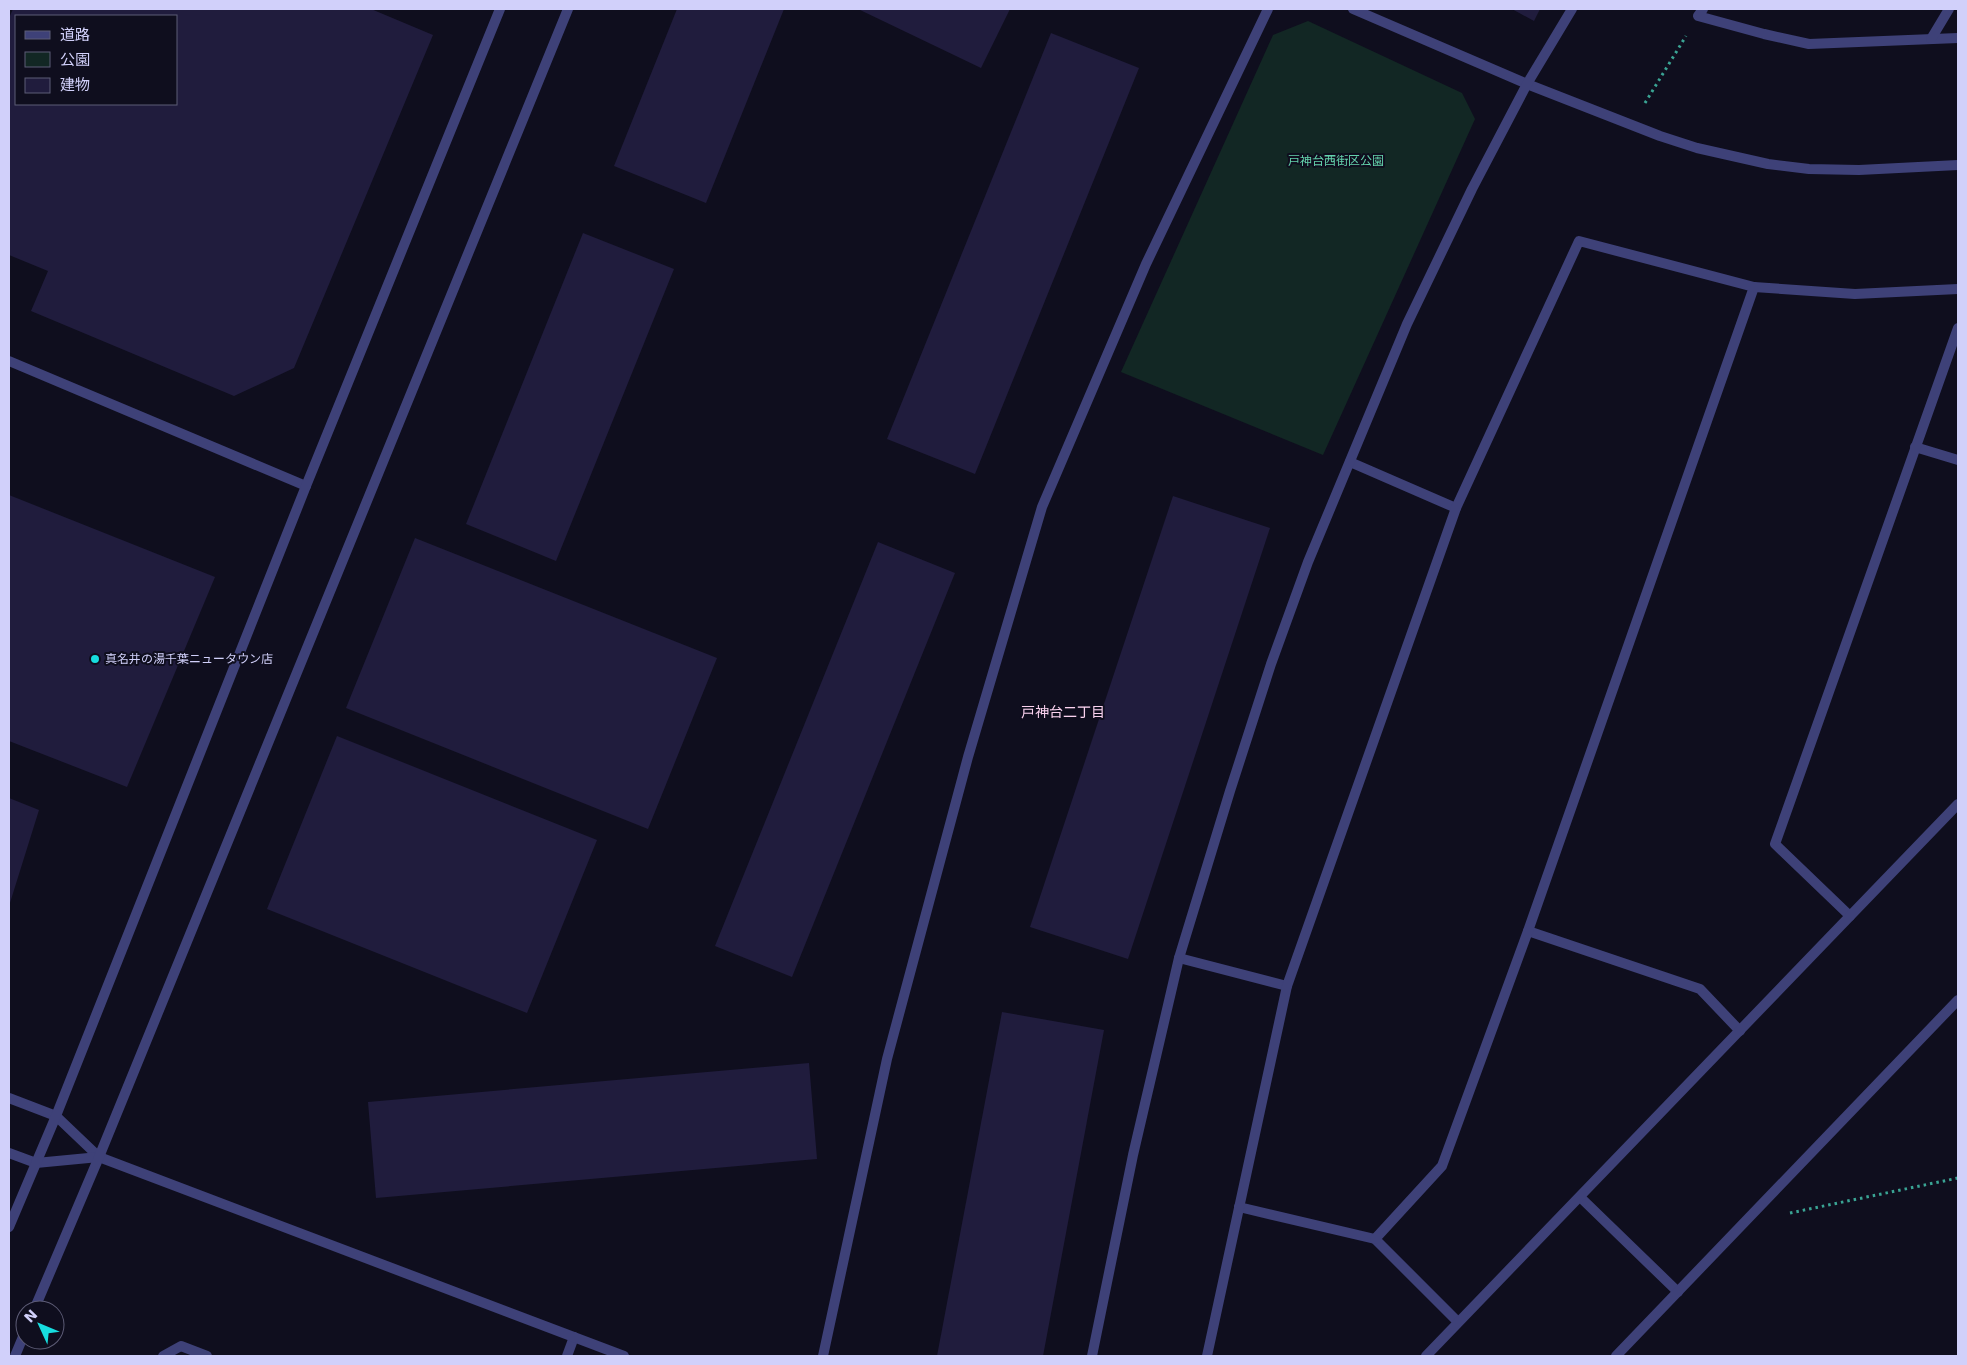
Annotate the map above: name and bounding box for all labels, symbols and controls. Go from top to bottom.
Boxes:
legend [15,15,178,105]
text: 道路 [60,26,90,44]
text: 公園 [60,51,90,69]
text: 建物 [60,76,90,94]
park label: 戸神台西街区公園 [1288,154,1384,168]
place label: 真名井の湯千葉ニュータウン店 [105,652,273,666]
marker: 真名井の湯千葉ニュータウン店 [89,653,101,665]
district label: 戸神台二丁目 [1021,704,1105,720]
north arrow [15,1300,65,1350]
text: N [21,1306,40,1326]

